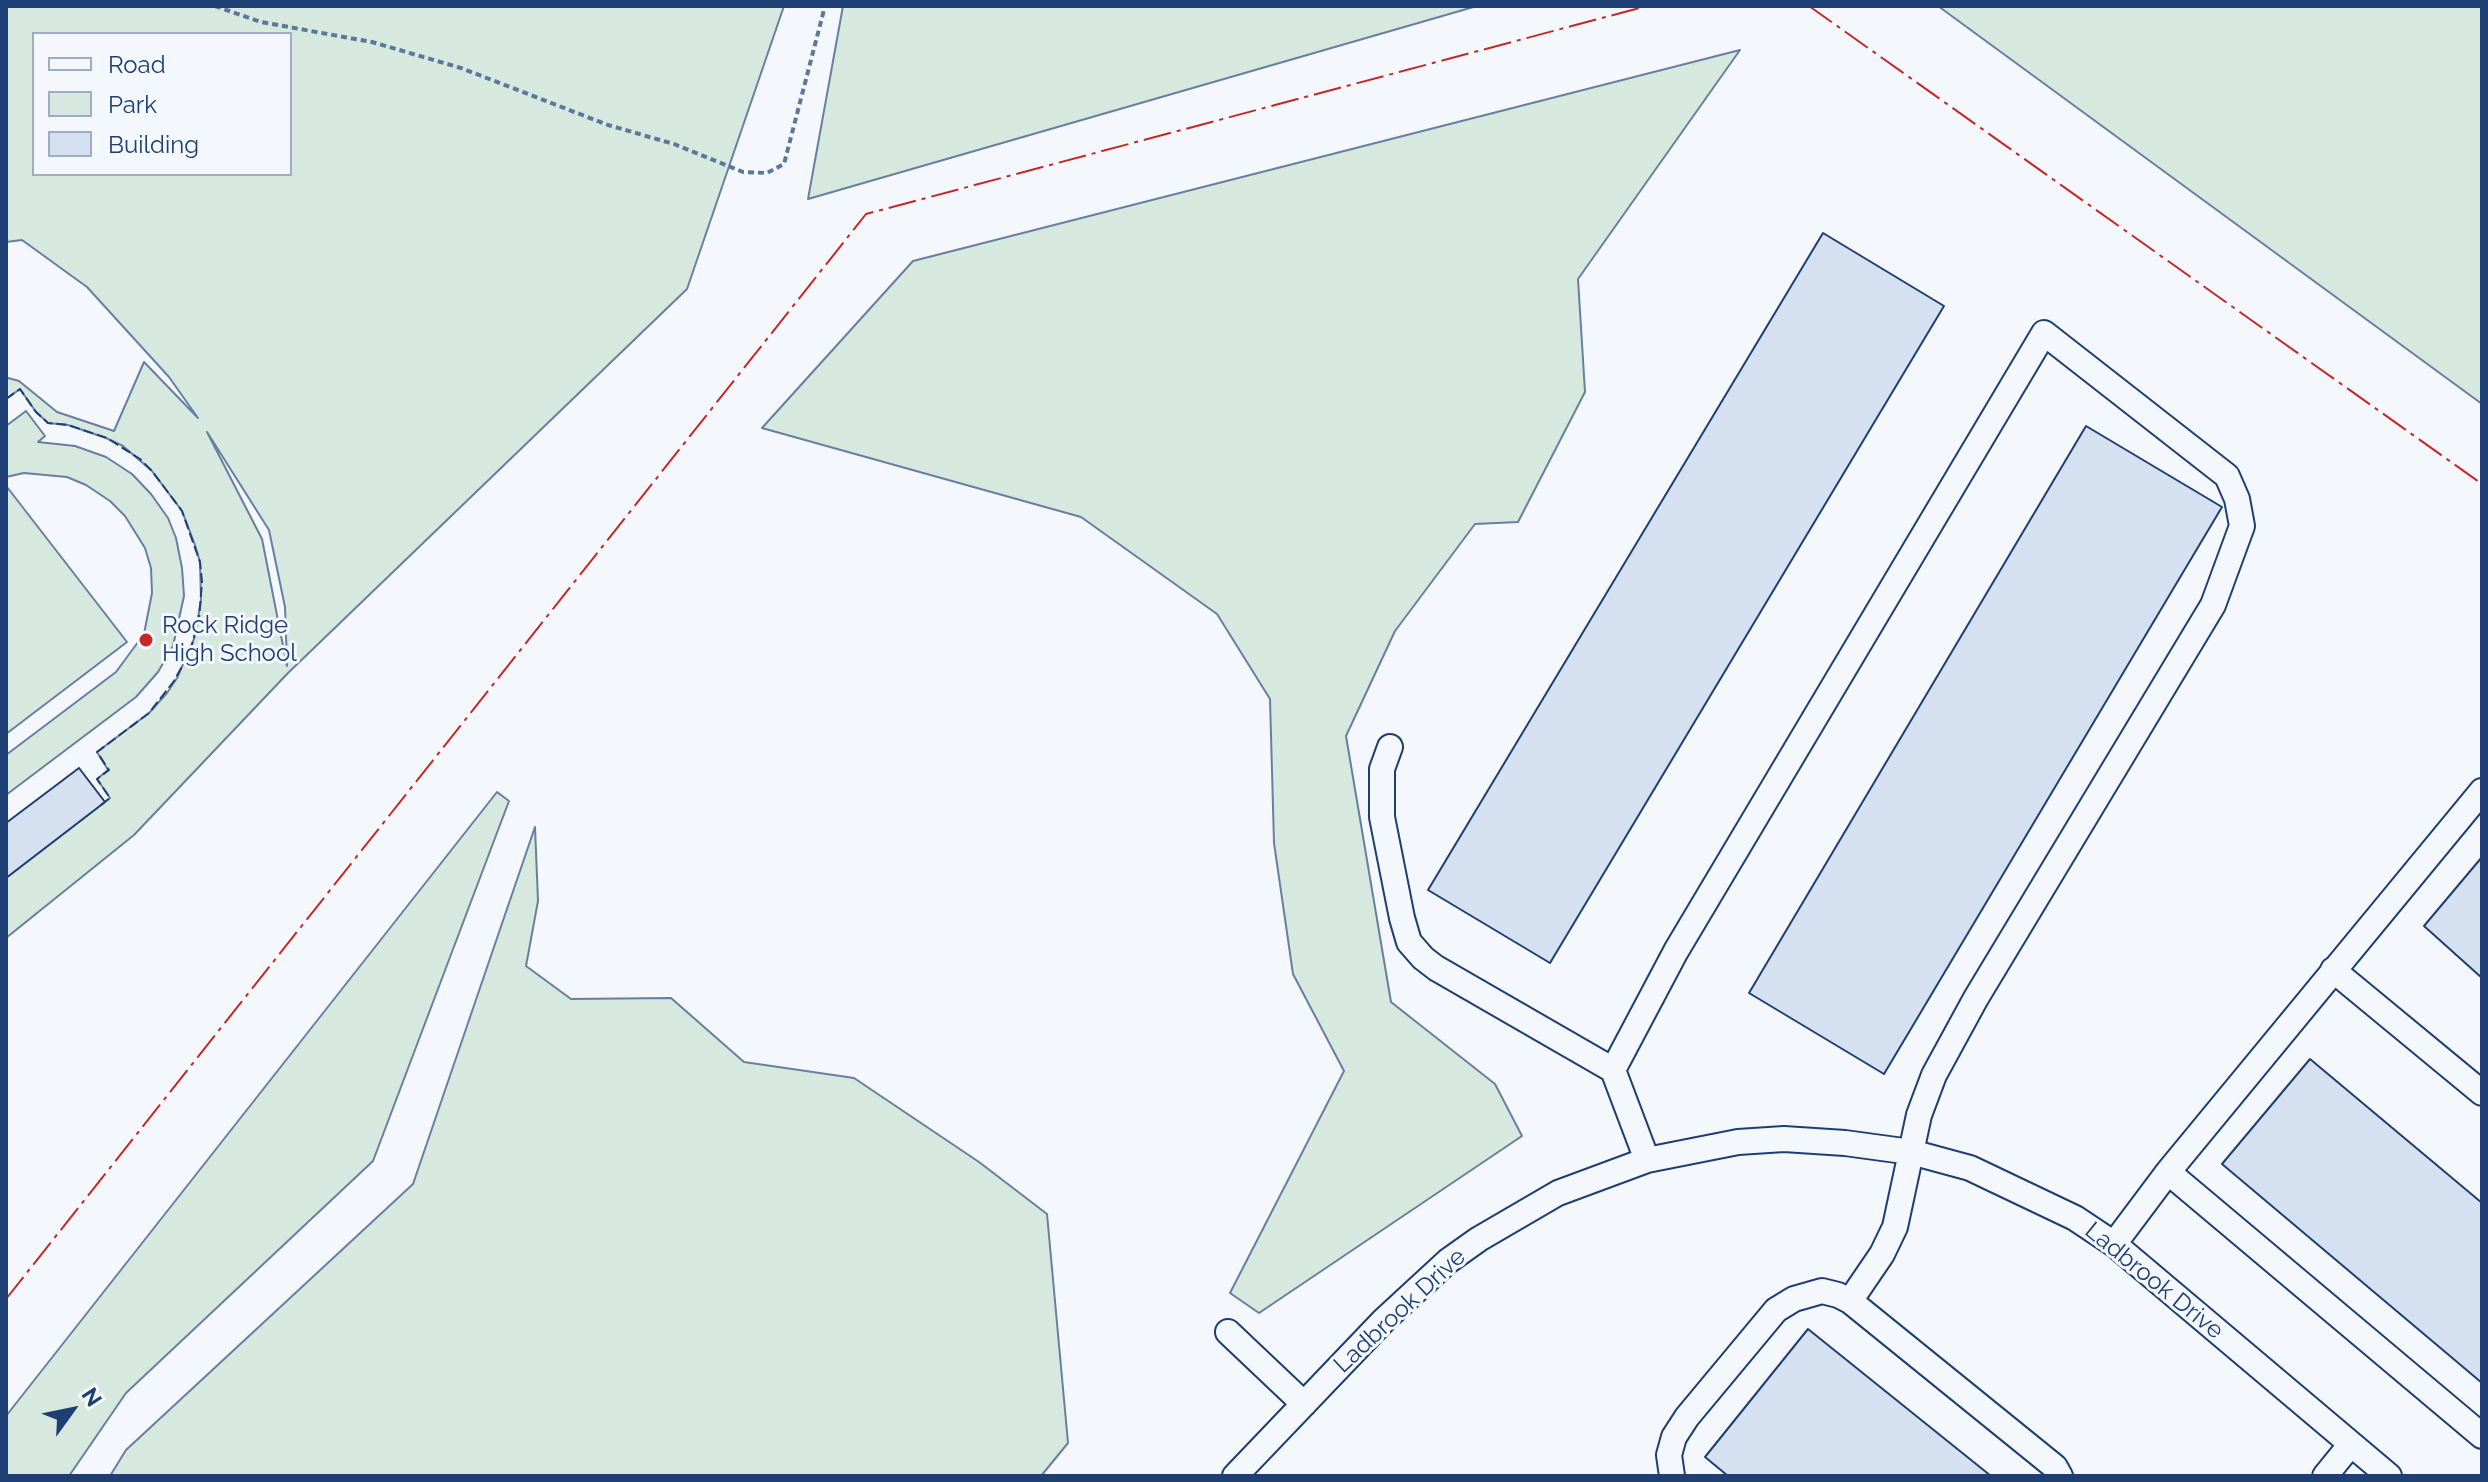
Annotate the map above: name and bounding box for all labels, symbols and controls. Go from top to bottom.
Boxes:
legend [32,32,292,176]
text: Road [108,50,166,79]
text: Park [108,90,157,119]
text: Building [108,130,199,159]
place label: Rock Ridge High School [162,612,297,668]
marker: Rock Ridge High School [137,631,155,649]
street label: Ladbrook Drive [2079,1216,2229,1346]
street label: Ladbrook Drive [1328,1243,1472,1379]
north arrow [32,1370,112,1450]
text: N [77,1383,108,1411]

